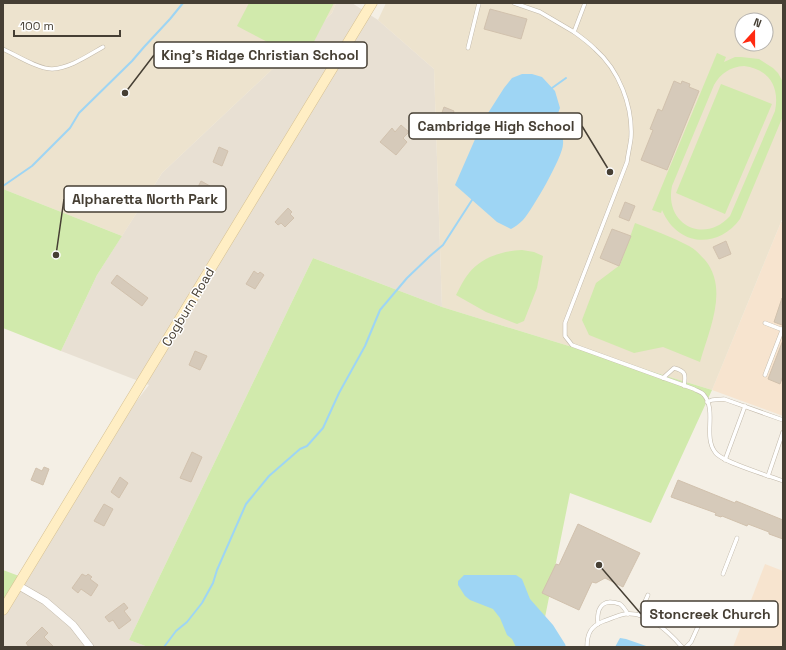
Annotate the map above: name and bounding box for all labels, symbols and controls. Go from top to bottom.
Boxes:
scale bar [14,12,120,38]
north arrow [734,12,774,52]
text: N [752,15,764,31]
text: 100 m [20,18,54,34]
callout: King's Ridge Christian School [154,42,367,68]
text: King's Ridge Christian School [161,46,359,64]
callout: Cambridge High School [409,113,582,139]
text: Cambridge High School [418,117,574,135]
callout: Alpharetta North Park [64,186,226,212]
text: Alpharetta North Park [72,190,218,208]
street label: Cogburn Road [158,264,218,350]
callout: Stoncreek Church [641,601,778,627]
text: Stoncreek Church [649,605,771,623]

